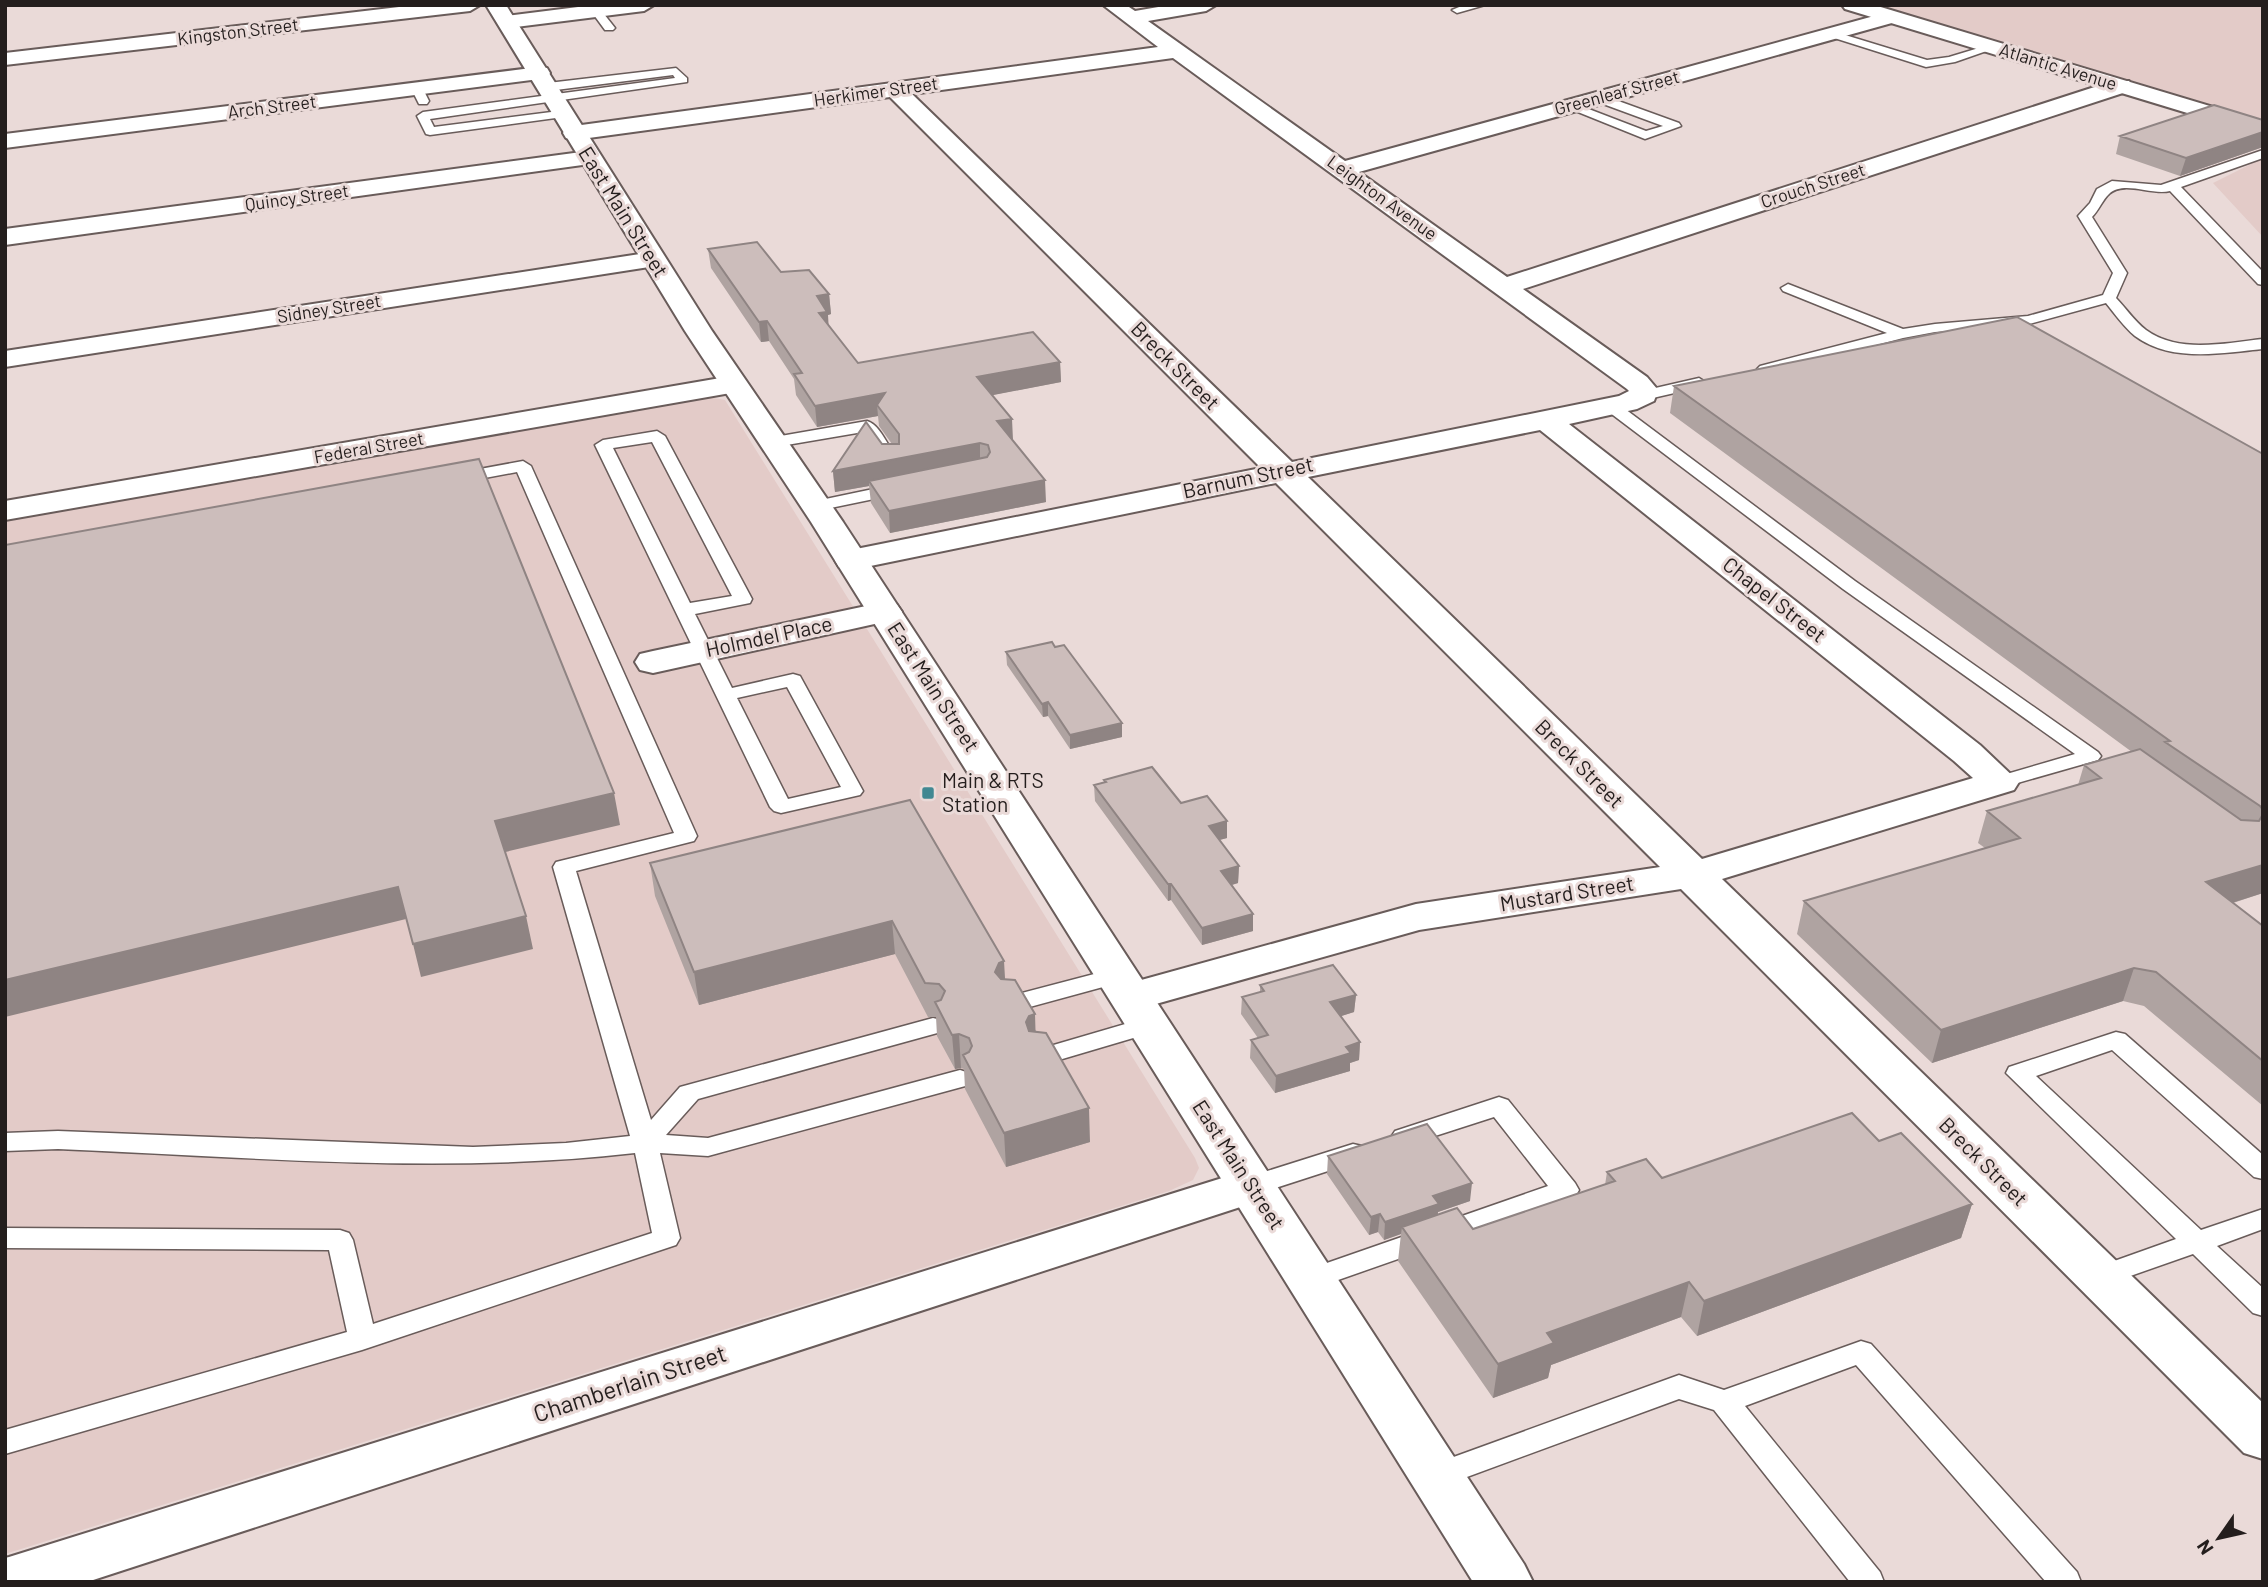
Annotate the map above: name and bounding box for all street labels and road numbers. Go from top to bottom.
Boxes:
street label: Kingston Street [176,13,300,49]
street label: Atlantic Avenue [1997,38,2120,94]
street label: Greenleaf Street [1552,65,1682,119]
street label: Herkimer Street [812,71,939,111]
street label: Arch Street [226,90,317,122]
street label: East Main Street [574,141,674,281]
street label: Leighton Avenue [1323,150,1442,244]
street label: Crouch Street [1758,158,1868,212]
street label: Quincy Street [244,179,350,215]
street label: Sidney Street [275,289,382,327]
street label: Breck Street [1127,315,1226,414]
street label: Federal Street [312,427,425,467]
street label: Barnum Street [1180,450,1315,503]
street label: Chapel Street [1718,551,1831,647]
street label: Holmdel Place [703,610,834,661]
street label: East Main Street [883,617,985,756]
street label: Breck Street [1531,713,1630,812]
street label: Mustard Street [1498,870,1636,915]
street label: East Main Street [1188,1095,1290,1234]
street label: Breck Street [1935,1111,2034,1210]
street label: Chamberlain Street [529,1338,730,1427]

